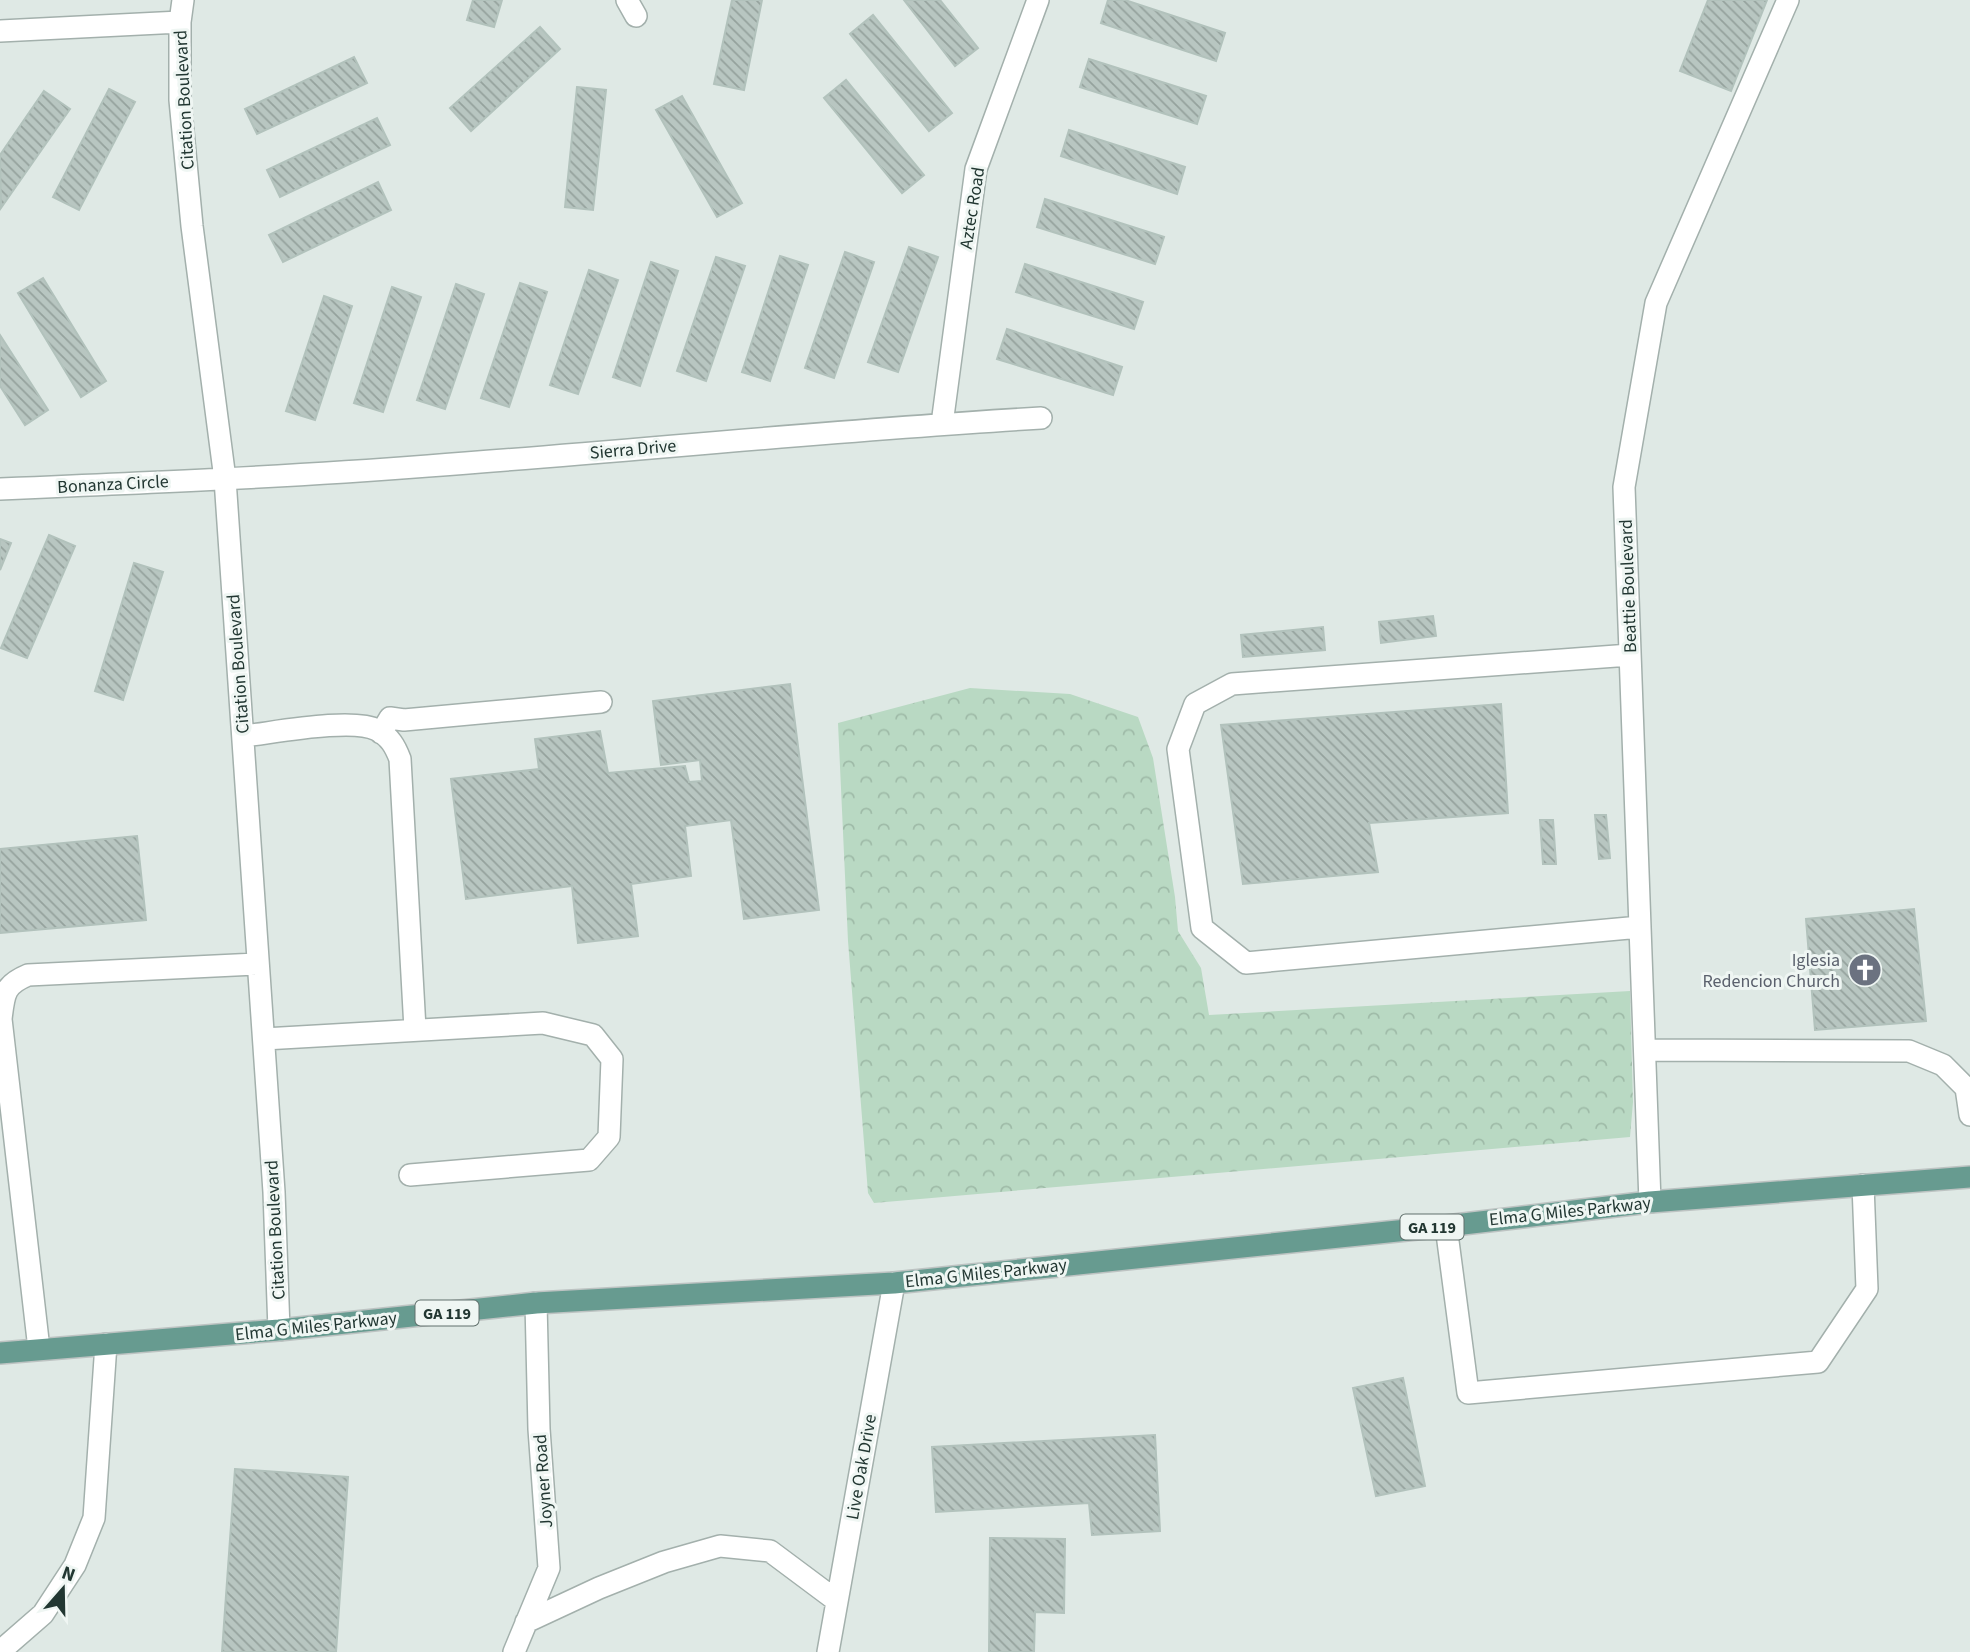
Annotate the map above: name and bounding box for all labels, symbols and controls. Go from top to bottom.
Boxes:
street label: Citation Boulevard [168,29,201,170]
street label: Aztec Road [954,165,991,251]
street label: Sierra Drive [589,433,677,466]
street label: Bonanza Circle [57,469,169,500]
street label: Beattie Boulevard [1614,519,1643,653]
street label: Citation Boulevard [221,593,256,735]
place label: Iglesia Redencion Church [1702,948,1840,994]
church icon: Iglesia Redencion Church [1846,951,1884,989]
street label: Citation Boulevard [259,1159,292,1300]
street label: Elma G Miles Parkway [1488,1191,1653,1232]
road number: GA 119 [1400,1214,1464,1240]
street label: Elma G Miles Parkway [904,1253,1069,1294]
road number: GA 119 [416,1301,478,1326]
street label: Elma G Miles Parkway [234,1306,399,1347]
street label: Live Oak Drive [840,1412,883,1522]
street label: Joyner Road [528,1433,559,1529]
north arrow [28,1554,98,1624]
text: N [58,1560,79,1589]

